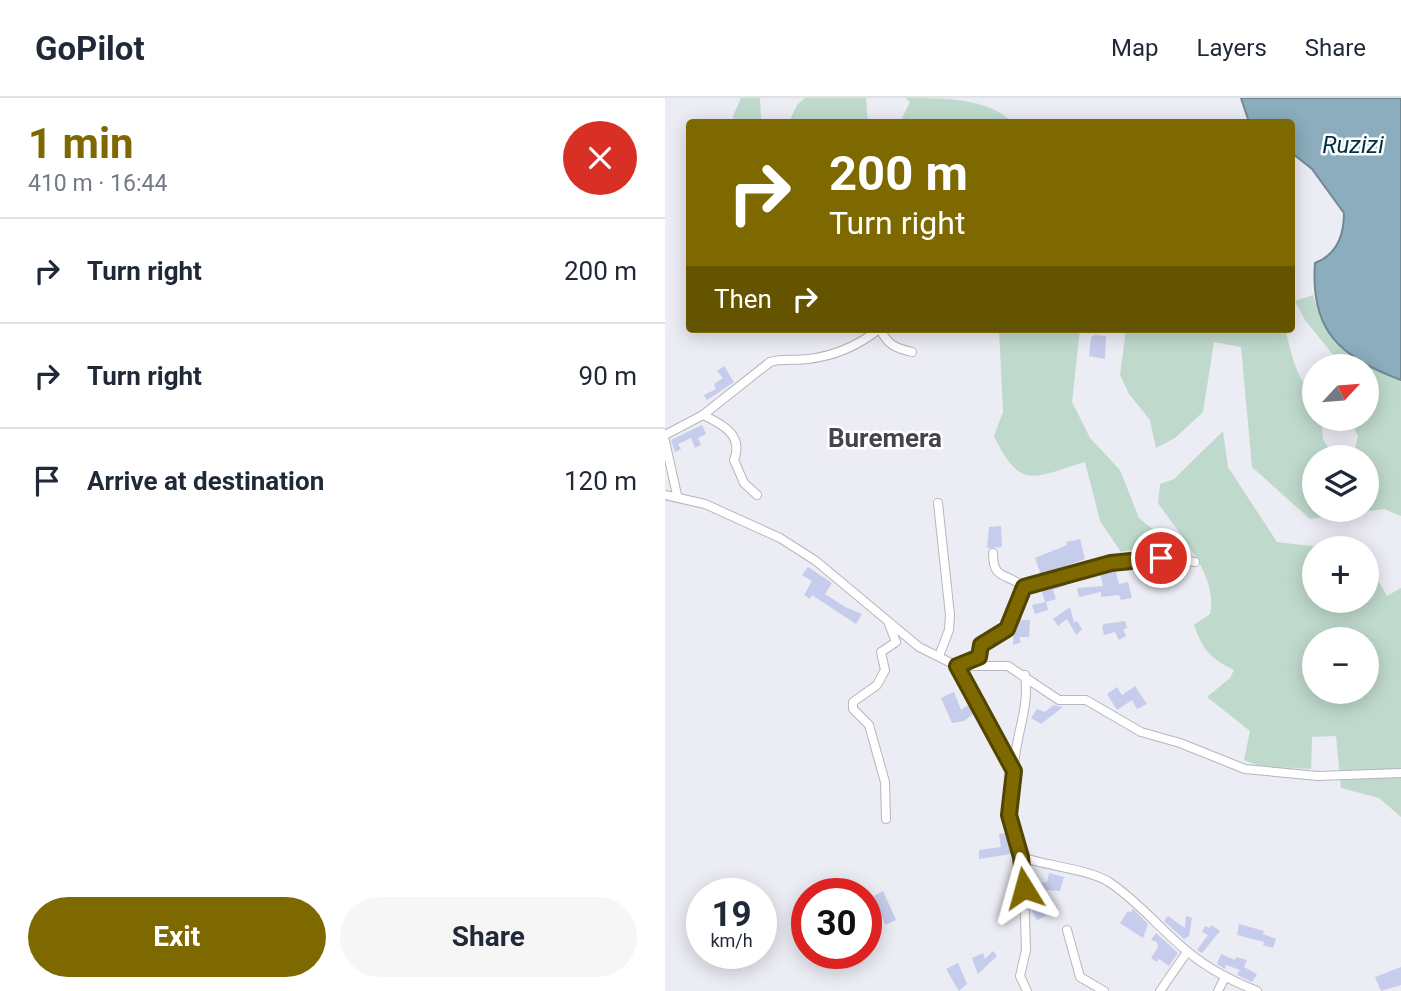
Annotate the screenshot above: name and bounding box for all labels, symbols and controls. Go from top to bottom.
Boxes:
text: GoPilot [35,29,145,68]
text: Map [1111,34,1159,62]
text: Layers [1197,34,1267,62]
text: Share [1305,34,1366,62]
text: 1 min [28,119,134,168]
button: close [563,121,637,195]
water label: Ruzizi [1322,131,1384,159]
text: 200 m [829,145,968,202]
icon: right [714,147,805,238]
text: 410 m · 16:44 [28,170,167,197]
text: Turn right [829,204,965,242]
icon: right [28,252,66,290]
text: Turn right [87,256,202,286]
text: 200 m [564,256,637,286]
icon: right [786,280,824,318]
text: Then [714,284,772,314]
north arrow [1302,354,1379,430]
map controls [1302,354,1379,704]
icon: right [28,357,66,395]
text: Turn right [87,361,202,391]
text: 90 m [579,361,637,391]
district label: Buremera [828,423,942,453]
button: layers [1302,445,1379,522]
icon: arrive [28,462,66,500]
text: Arrive at destination [87,466,324,496]
text: 120 m [564,466,637,496]
pin [1131,528,1191,588]
button: + [1302,536,1379,613]
icon: arrive [1142,539,1180,577]
button: − [1302,627,1379,704]
position arrow [987,851,1061,925]
speed limit sign: 30 [791,878,882,969]
text: 19 [711,894,752,935]
button: Exit [28,897,326,977]
button: Share [340,897,637,977]
text: km/h [710,930,753,951]

